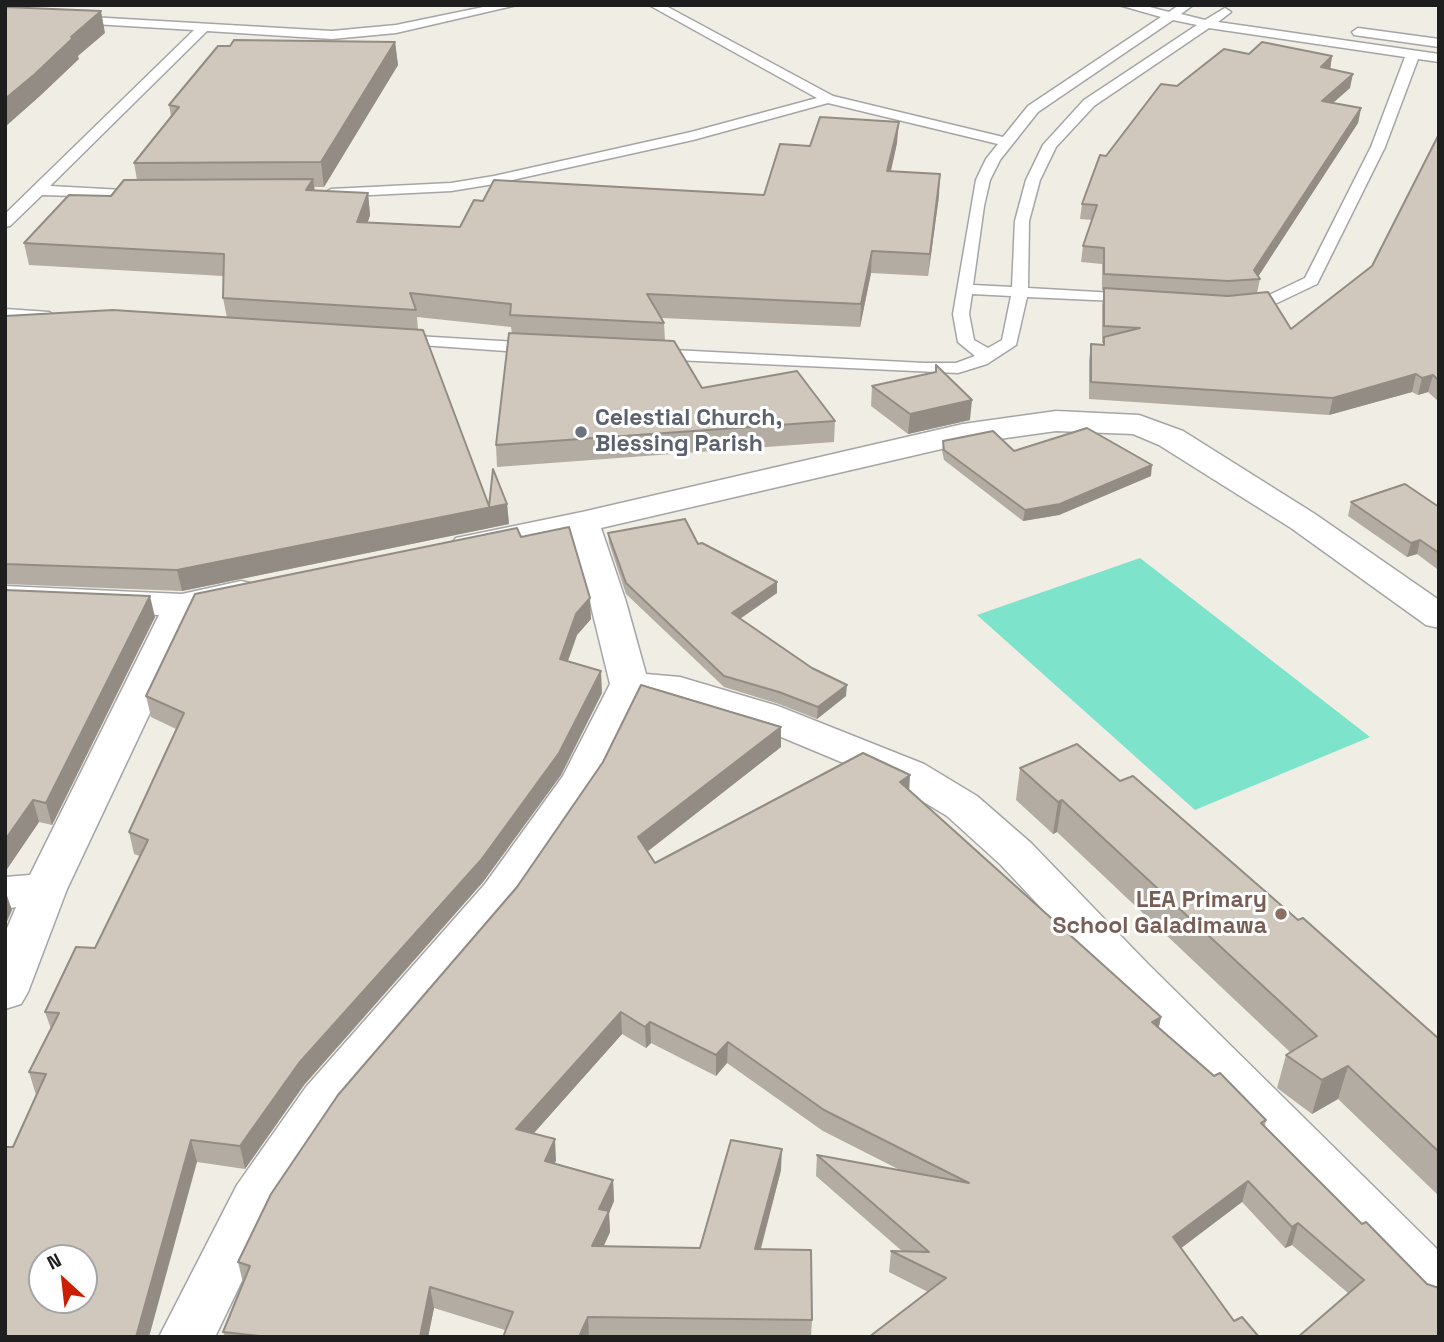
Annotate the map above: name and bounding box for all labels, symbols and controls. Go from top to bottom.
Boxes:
place label: Celestial Church, Blessing Parish [595,405,782,459]
marker: Celestial Church, Blessing Parish [573,424,589,440]
place label: LEA Primary School Galadimawa [1053,887,1267,941]
marker: LEA Primary School Galadimawa [1273,906,1289,922]
north arrow [28,1244,98,1314]
text: N [43,1248,65,1276]

